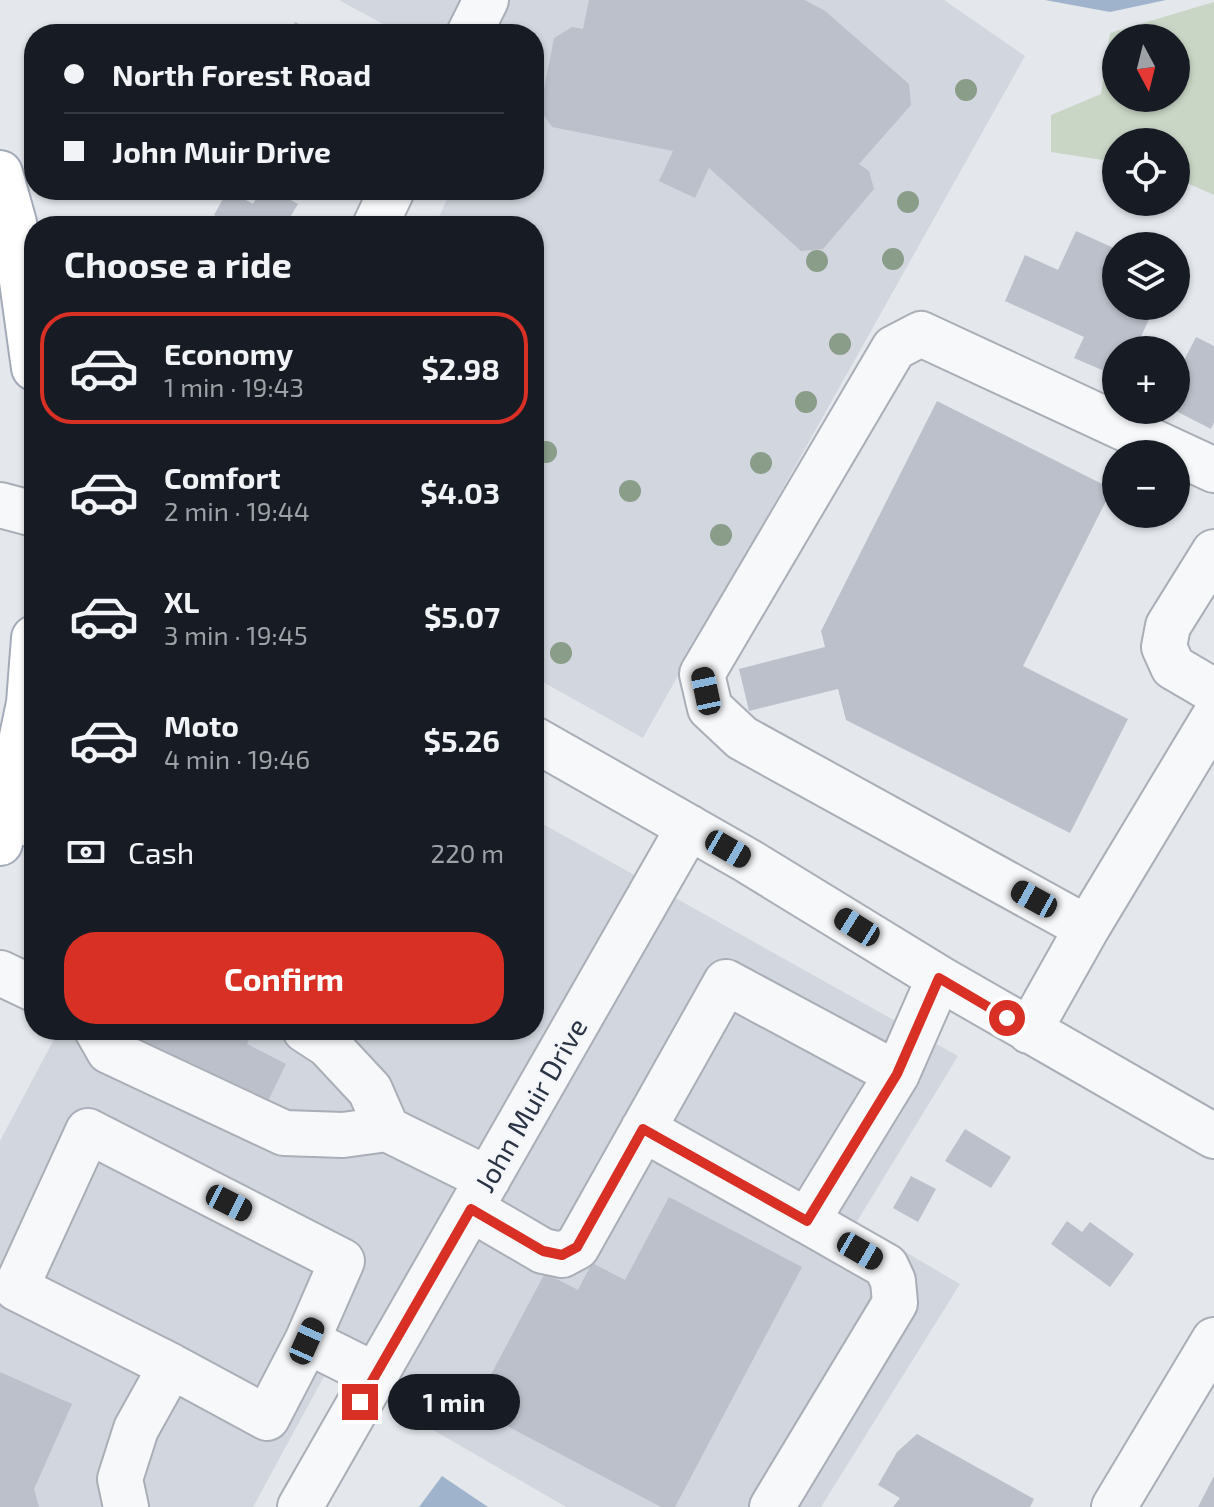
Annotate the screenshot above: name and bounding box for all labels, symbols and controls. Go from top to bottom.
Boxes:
north arrow [1102,24,1190,112]
map controls [1102,24,1190,528]
text: North Forest Road [112,56,371,92]
button: locate [1102,128,1190,216]
text: John Muir Drive [112,133,331,169]
button: layers [1102,232,1190,320]
text: Choose a ride [64,242,292,285]
icon: car [68,332,140,404]
text: Economy [164,335,293,371]
button: + [1102,336,1190,424]
text: $2.98 [421,350,500,386]
text: 1 min · 19:43 [164,371,304,402]
button: − [1102,440,1190,528]
icon: car [68,456,140,528]
text: Comfort [164,459,281,495]
text: $4.03 [420,474,500,510]
text: 2 min · 19:44 [164,495,310,526]
icon: car [68,580,140,652]
text: XL [164,583,199,619]
text: $5.07 [424,598,500,634]
text: 3 min · 19:45 [164,619,308,650]
car [689,665,723,717]
icon: car [68,704,140,776]
text: Moto [164,707,239,743]
text: $5.26 [424,722,500,758]
text: 4 min · 19:46 [164,743,310,774]
car [701,827,755,871]
icon: cash [64,830,108,874]
text: Cash [128,834,194,870]
text: 220 m [431,837,504,868]
car [1007,877,1061,921]
car [830,904,884,950]
button: Confirm [64,932,504,1024]
route start [989,1000,1025,1036]
street label: John Muir Drive [467,1012,594,1197]
car [202,1181,256,1225]
car [833,1229,887,1273]
car [286,1314,328,1368]
callout: 1 min [388,1374,520,1430]
route end [342,1384,378,1420]
text: 1 min [423,1386,485,1417]

